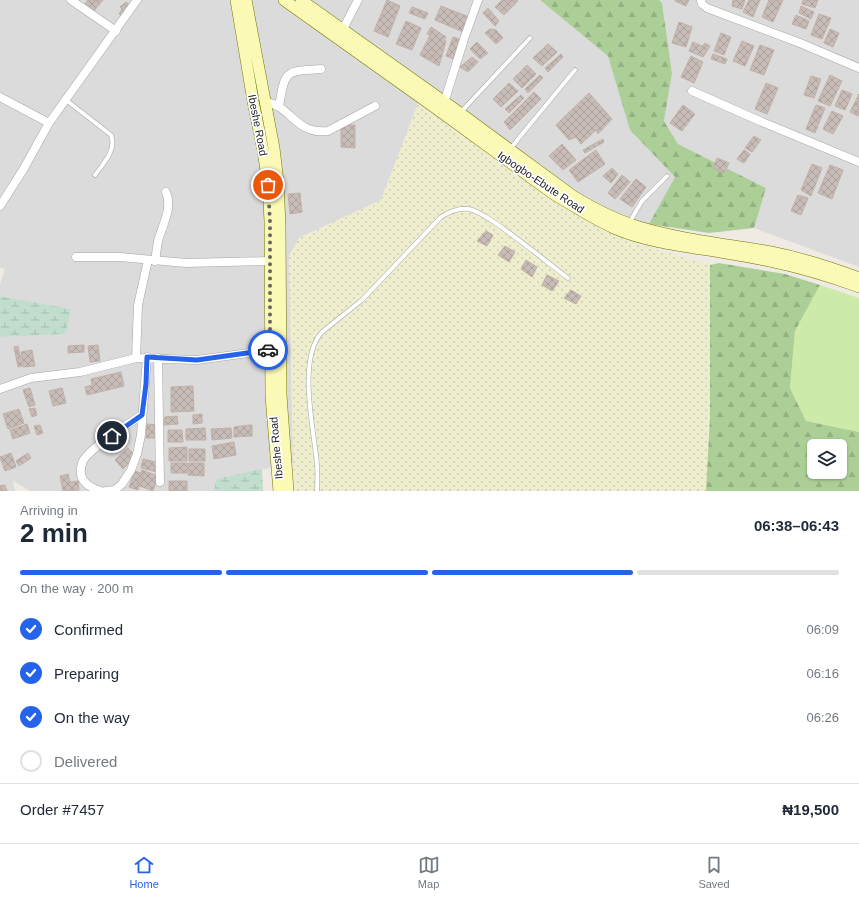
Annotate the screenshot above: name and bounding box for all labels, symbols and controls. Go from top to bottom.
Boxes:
street label: Ibeshe Road [246,93,270,157]
street label: Igbogbo-Ebute Road [496,149,586,215]
pin [251,168,285,202]
icon: bag [257,174,279,196]
courier [248,330,288,370]
icon: car [257,339,279,361]
street label: Ibeshe Road [267,416,285,480]
pin [95,419,129,453]
icon: home [101,425,123,447]
map controls [807,439,847,479]
button: layers [807,439,847,479]
text: Arriving in [20,503,78,518]
text: 06:38–06:43 [754,517,839,534]
text: 2 min [20,518,88,548]
text: On the way · 200 m [20,581,133,596]
icon: check [20,618,42,640]
text: Confirmed [54,621,123,638]
text: 06:09 [806,622,839,637]
icon: check [20,662,42,684]
text: Preparing [54,665,119,682]
text: 06:16 [806,666,839,681]
icon: check [20,706,42,728]
text: On the way [54,709,130,726]
text: 06:26 [806,710,839,725]
text: Delivered [54,753,117,770]
text: Order #7457 [20,801,104,818]
text: ₦19,500 [782,801,839,818]
tab: Home [129,854,159,890]
tab: Map [418,854,440,890]
tab: Saved [698,854,730,890]

